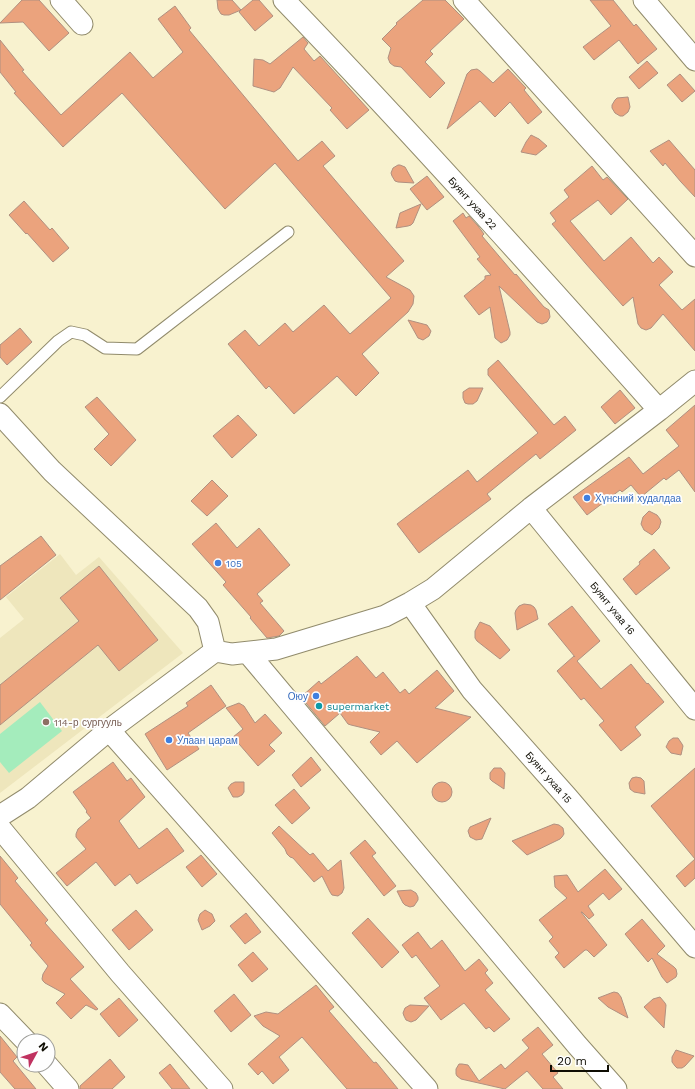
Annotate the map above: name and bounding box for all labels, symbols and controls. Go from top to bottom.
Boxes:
street label: Буянт ухаа 22 [446,175,499,232]
marker: Хүнсний худалдаа [582,493,592,503]
place label: Хүнсний худалдаа [595,493,682,504]
marker: 105 [213,558,223,568]
place label: 105 [226,558,242,569]
street label: Буянт ухаа 16 [588,580,637,637]
place label: Оюу [288,691,308,702]
marker: Оюу [311,691,321,701]
marker: supermarket [314,701,324,711]
place label: supermarket [327,701,390,712]
marker: 114-р сургууль [41,717,51,727]
place label: 114-р сургууль [54,717,122,728]
marker: Улаан царам [164,735,174,745]
place label: Улаан царам [177,735,238,746]
street label: Буянт ухаа 15 [523,750,574,805]
north arrow [16,1033,56,1073]
text: N [36,1040,51,1054]
scale bar [551,1047,608,1073]
text: 20 m [557,1054,587,1068]

